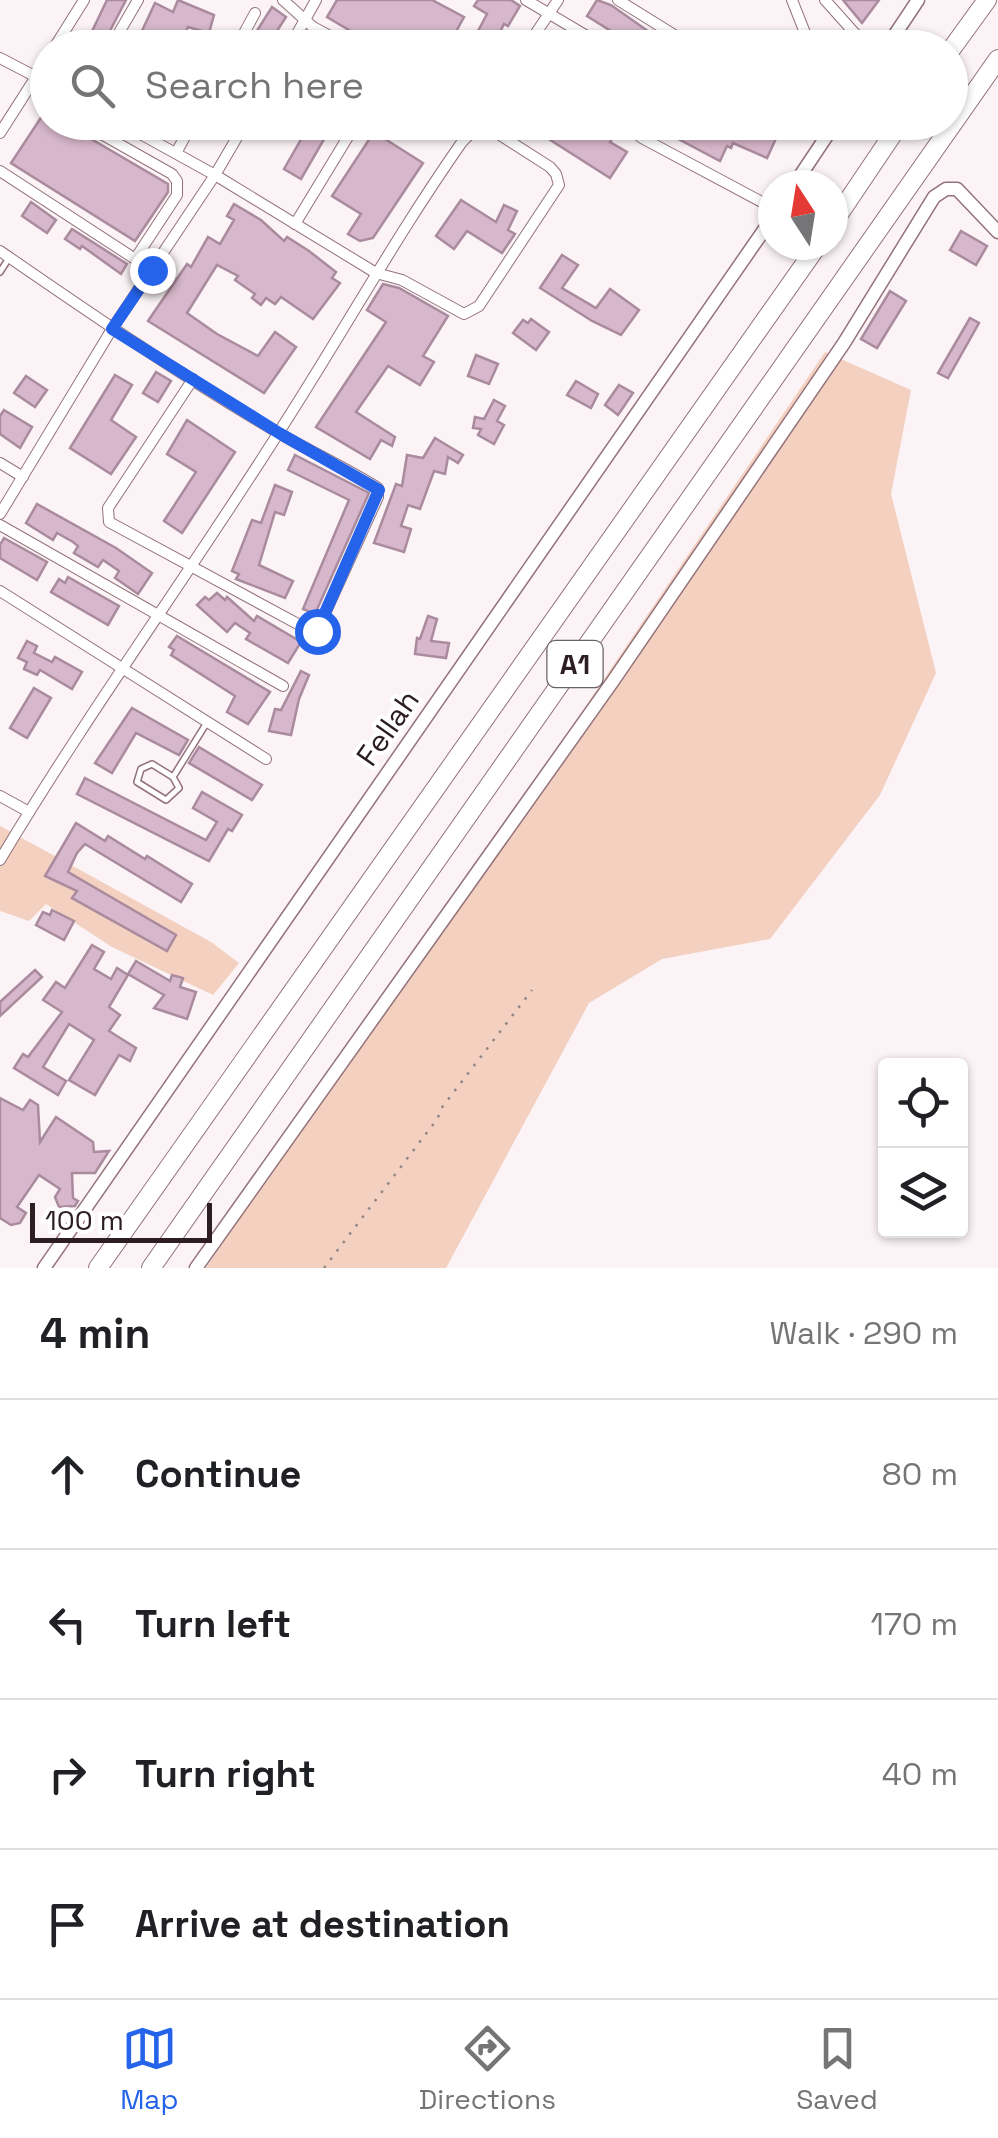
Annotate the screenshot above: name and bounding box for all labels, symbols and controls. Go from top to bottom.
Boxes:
search box [30,30,968,140]
icon: search [65,58,120,113]
text: Search here [145,61,364,109]
north arrow [758,170,848,260]
route end [130,248,176,294]
route start [295,609,341,655]
road number: A1 [548,641,602,687]
street label: Fellah [347,682,428,773]
map controls [878,1058,968,1238]
button: locate [878,1058,968,1148]
button: layers [878,1148,968,1238]
scale bar [30,1198,212,1242]
text: 100 m [45,1202,124,1238]
text: 4 min [40,1307,150,1360]
text: Walk · 290 m [769,1313,958,1353]
icon: ahead [40,1447,95,1502]
text: Continue [135,1450,301,1498]
text: 80 m [882,1454,958,1494]
icon: left [40,1597,95,1652]
text: Turn left [135,1600,291,1648]
text: 170 m [871,1604,958,1644]
icon: right [40,1747,95,1802]
text: Turn right [135,1750,316,1798]
text: 40 m [882,1754,958,1794]
icon: arrive [40,1897,95,1952]
text: Arrive at destination [135,1900,510,1948]
tab: Map [120,2021,178,2117]
tab: Directions [419,2021,556,2117]
tab: Saved [796,2021,878,2117]

